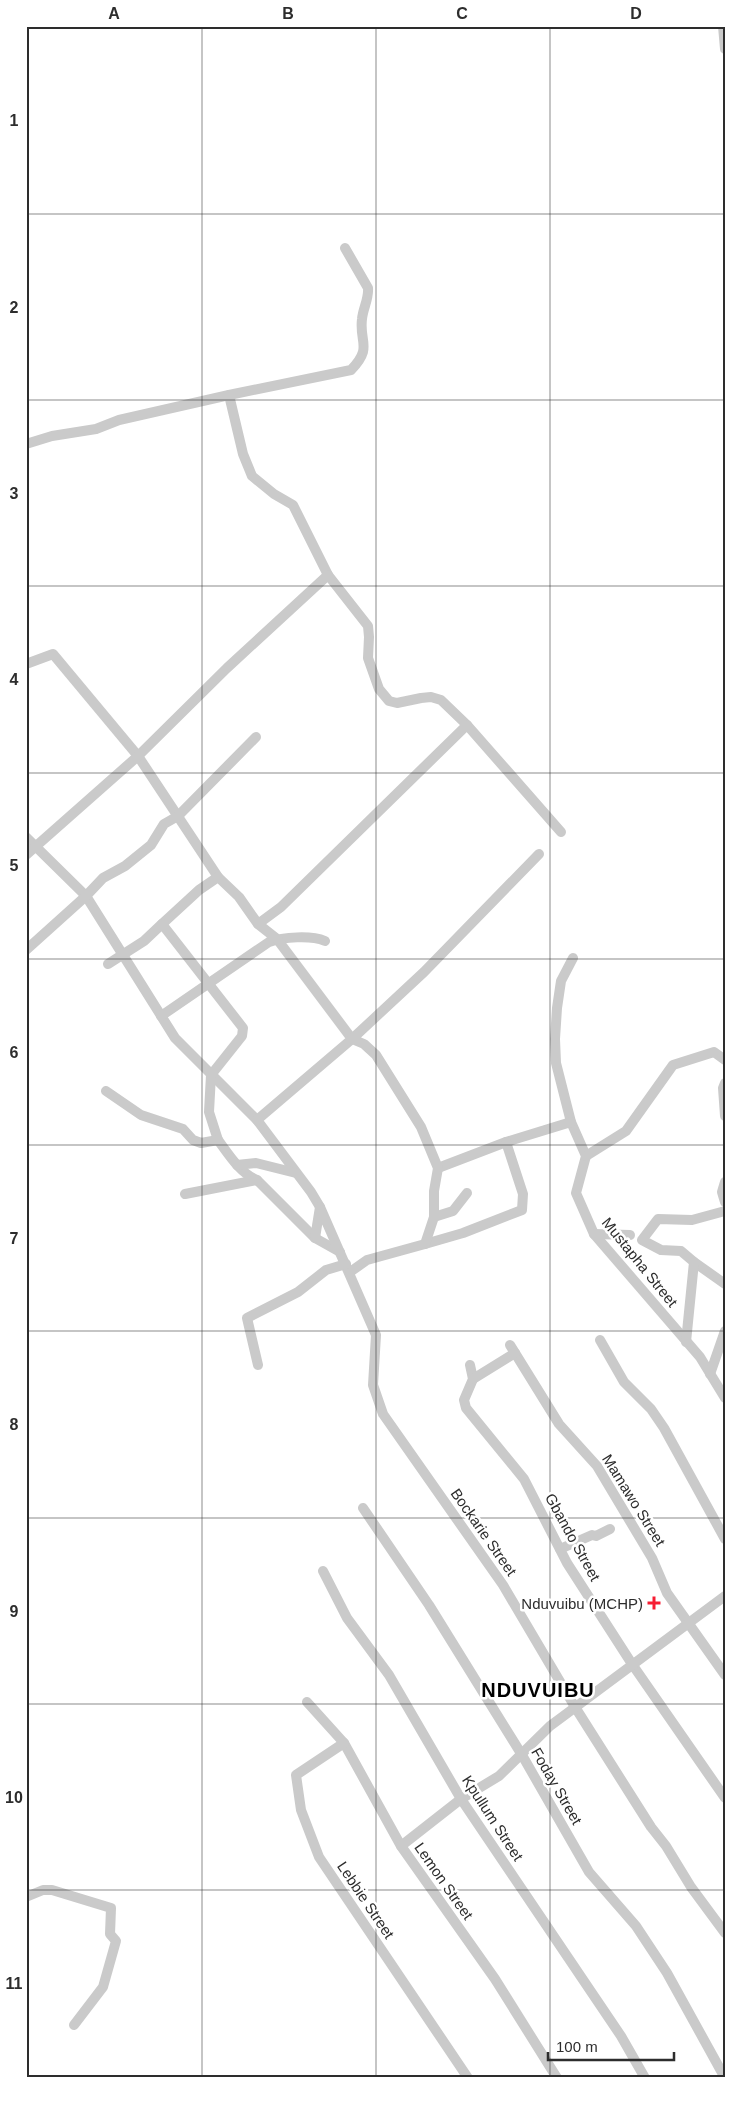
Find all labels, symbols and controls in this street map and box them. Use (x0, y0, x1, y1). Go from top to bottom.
text: A (108, 5, 120, 22)
text: B (282, 5, 294, 22)
text: C (456, 5, 468, 22)
text: D (630, 5, 642, 22)
text: 1 (10, 112, 19, 129)
text: 2 (10, 299, 19, 316)
text: 3 (10, 485, 19, 502)
text: 4 (10, 671, 19, 688)
text: 5 (10, 857, 19, 874)
text: 6 (10, 1044, 19, 1061)
street label: Mustapha Street (599, 1214, 682, 1311)
text: 7 (10, 1230, 19, 1247)
text: 8 (10, 1416, 19, 1433)
street label: Mamawo Street (599, 1451, 669, 1550)
street label: Bockarie Street (448, 1485, 521, 1580)
street label: Gbando Street (542, 1490, 604, 1585)
place label: Nduvuibu (MCHP) (521, 1595, 643, 1612)
marker: Nduvuibu (MCHP) (647, 1596, 661, 1610)
text: 9 (10, 1603, 19, 1620)
district label: NDUVUIBU (481, 1679, 595, 1701)
street label: Foday Street (528, 1745, 586, 1828)
street label: Kpullum Street (459, 1772, 527, 1865)
text: 10 (5, 1789, 23, 1806)
street label: Lemon Street (411, 1839, 477, 1923)
street label: Lebbie Street (334, 1858, 398, 1942)
text: 11 (6, 1975, 23, 1992)
scale bar (548, 2029, 675, 2061)
text: 100 m (556, 2038, 598, 2055)

